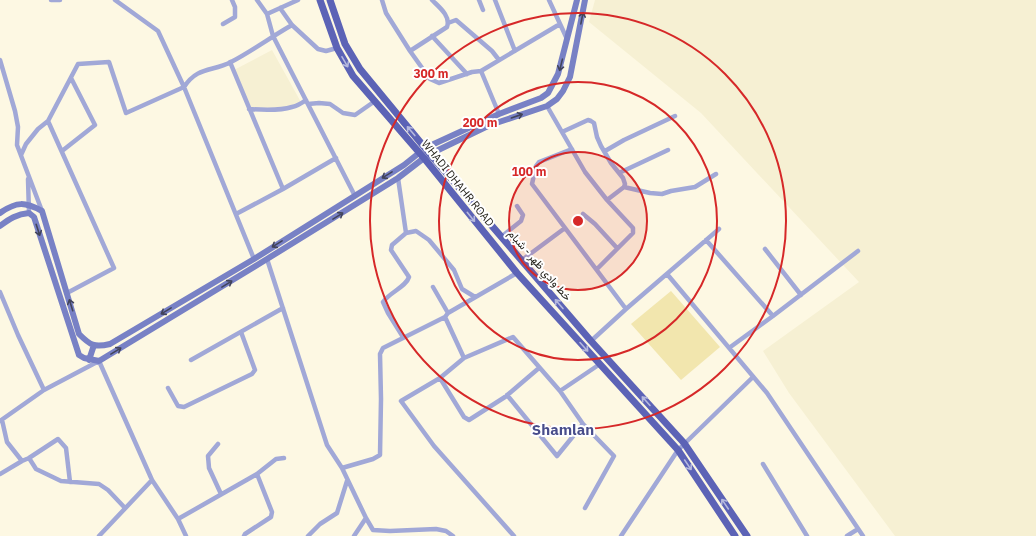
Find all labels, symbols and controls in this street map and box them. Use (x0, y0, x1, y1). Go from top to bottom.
one-way arrow (578, 12, 586, 25)
one-way arrow (341, 56, 349, 68)
one-way arrow (556, 58, 564, 71)
text: 300 m (413, 66, 449, 81)
one-way arrow (511, 112, 523, 120)
text: 200 m (462, 115, 498, 130)
one-way arrow (407, 126, 416, 136)
street label: WHADI DHAHR ROAD (419, 137, 497, 229)
text: 100 m (511, 164, 547, 179)
one-way arrow (381, 172, 393, 180)
one-way arrow (332, 211, 344, 219)
one-way arrow (467, 211, 476, 222)
centre of rings (571, 214, 585, 228)
one-way arrow (35, 224, 43, 236)
street label: خط وادي ظهر - شبام (503, 227, 575, 305)
one-way arrow (271, 241, 283, 249)
one-way arrow (221, 279, 233, 287)
one-way arrow (67, 299, 74, 312)
one-way arrow (555, 299, 564, 309)
one-way arrow (161, 307, 172, 315)
one-way arrow (579, 341, 588, 352)
one-way arrow (110, 346, 122, 354)
one-way arrow (641, 396, 650, 406)
district label: Shamlan (532, 420, 594, 439)
one-way arrow (684, 459, 692, 470)
one-way arrow (721, 499, 729, 510)

